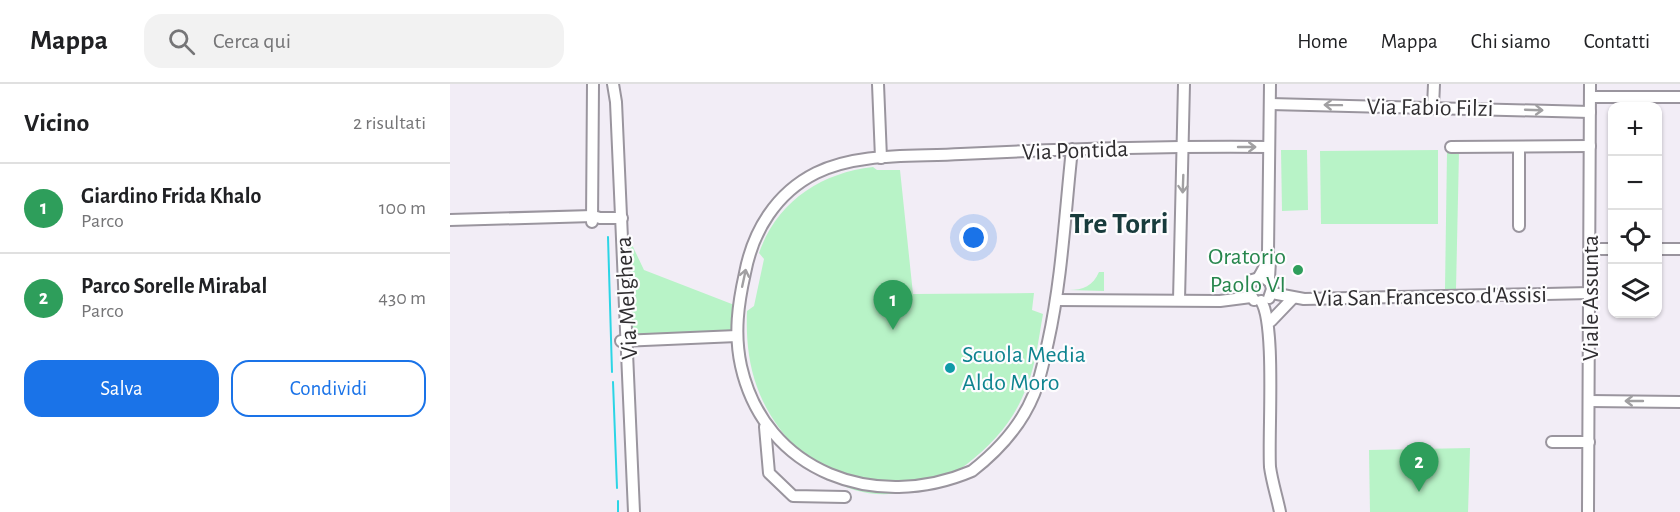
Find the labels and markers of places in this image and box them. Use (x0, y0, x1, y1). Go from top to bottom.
place label: Oratorio Paolo VI (1208, 245, 1286, 297)
marker: Oratorio Paolo VI (1291, 263, 1305, 277)
pin: 1 (874, 280, 912, 330)
place label: Scuola Media Aldo Moro (962, 343, 1086, 395)
marker: Scuola Media Aldo Moro (943, 361, 957, 375)
pin: 2 (1400, 442, 1438, 492)

